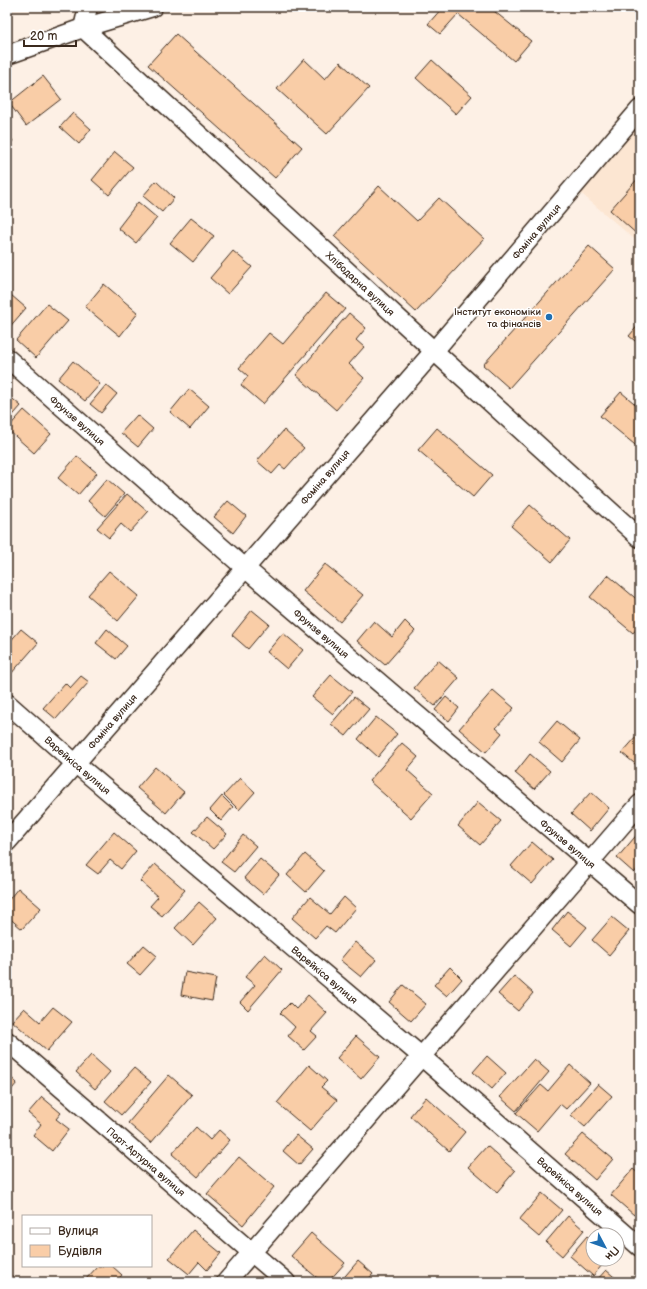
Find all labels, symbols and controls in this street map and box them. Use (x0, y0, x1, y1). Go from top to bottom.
scale bar (24, 22, 76, 48)
text: 20 m (30, 29, 57, 44)
street label: Фоміна вулиця (510, 201, 564, 262)
street label: Хлібодарна вулиця (323, 249, 397, 319)
place label: Інститут економіки та фінансів (454, 306, 542, 330)
marker: Інститут економіки та фінансів (544, 312, 554, 322)
street label: Фрунзе вулиця (47, 393, 107, 449)
street label: Фоміна вулиця (298, 447, 353, 507)
street label: Фрунзе вулиця (291, 607, 351, 661)
street label: Фоміна вулиця (86, 692, 140, 752)
street label: Варейкіса вулиця (42, 734, 113, 798)
street label: Фрунзе вулиця (537, 817, 598, 872)
street label: Варейкіса вулиця (289, 944, 360, 1007)
street label: Порт-Артурна вулиця (104, 1125, 188, 1199)
street label: Варейкіса вулиця (534, 1155, 605, 1219)
legend (22, 1215, 152, 1267)
text: Вулиця (58, 1224, 99, 1239)
north arrow (585, 1227, 625, 1267)
text: Пн (602, 1243, 622, 1263)
text: Будівля (58, 1244, 102, 1259)

